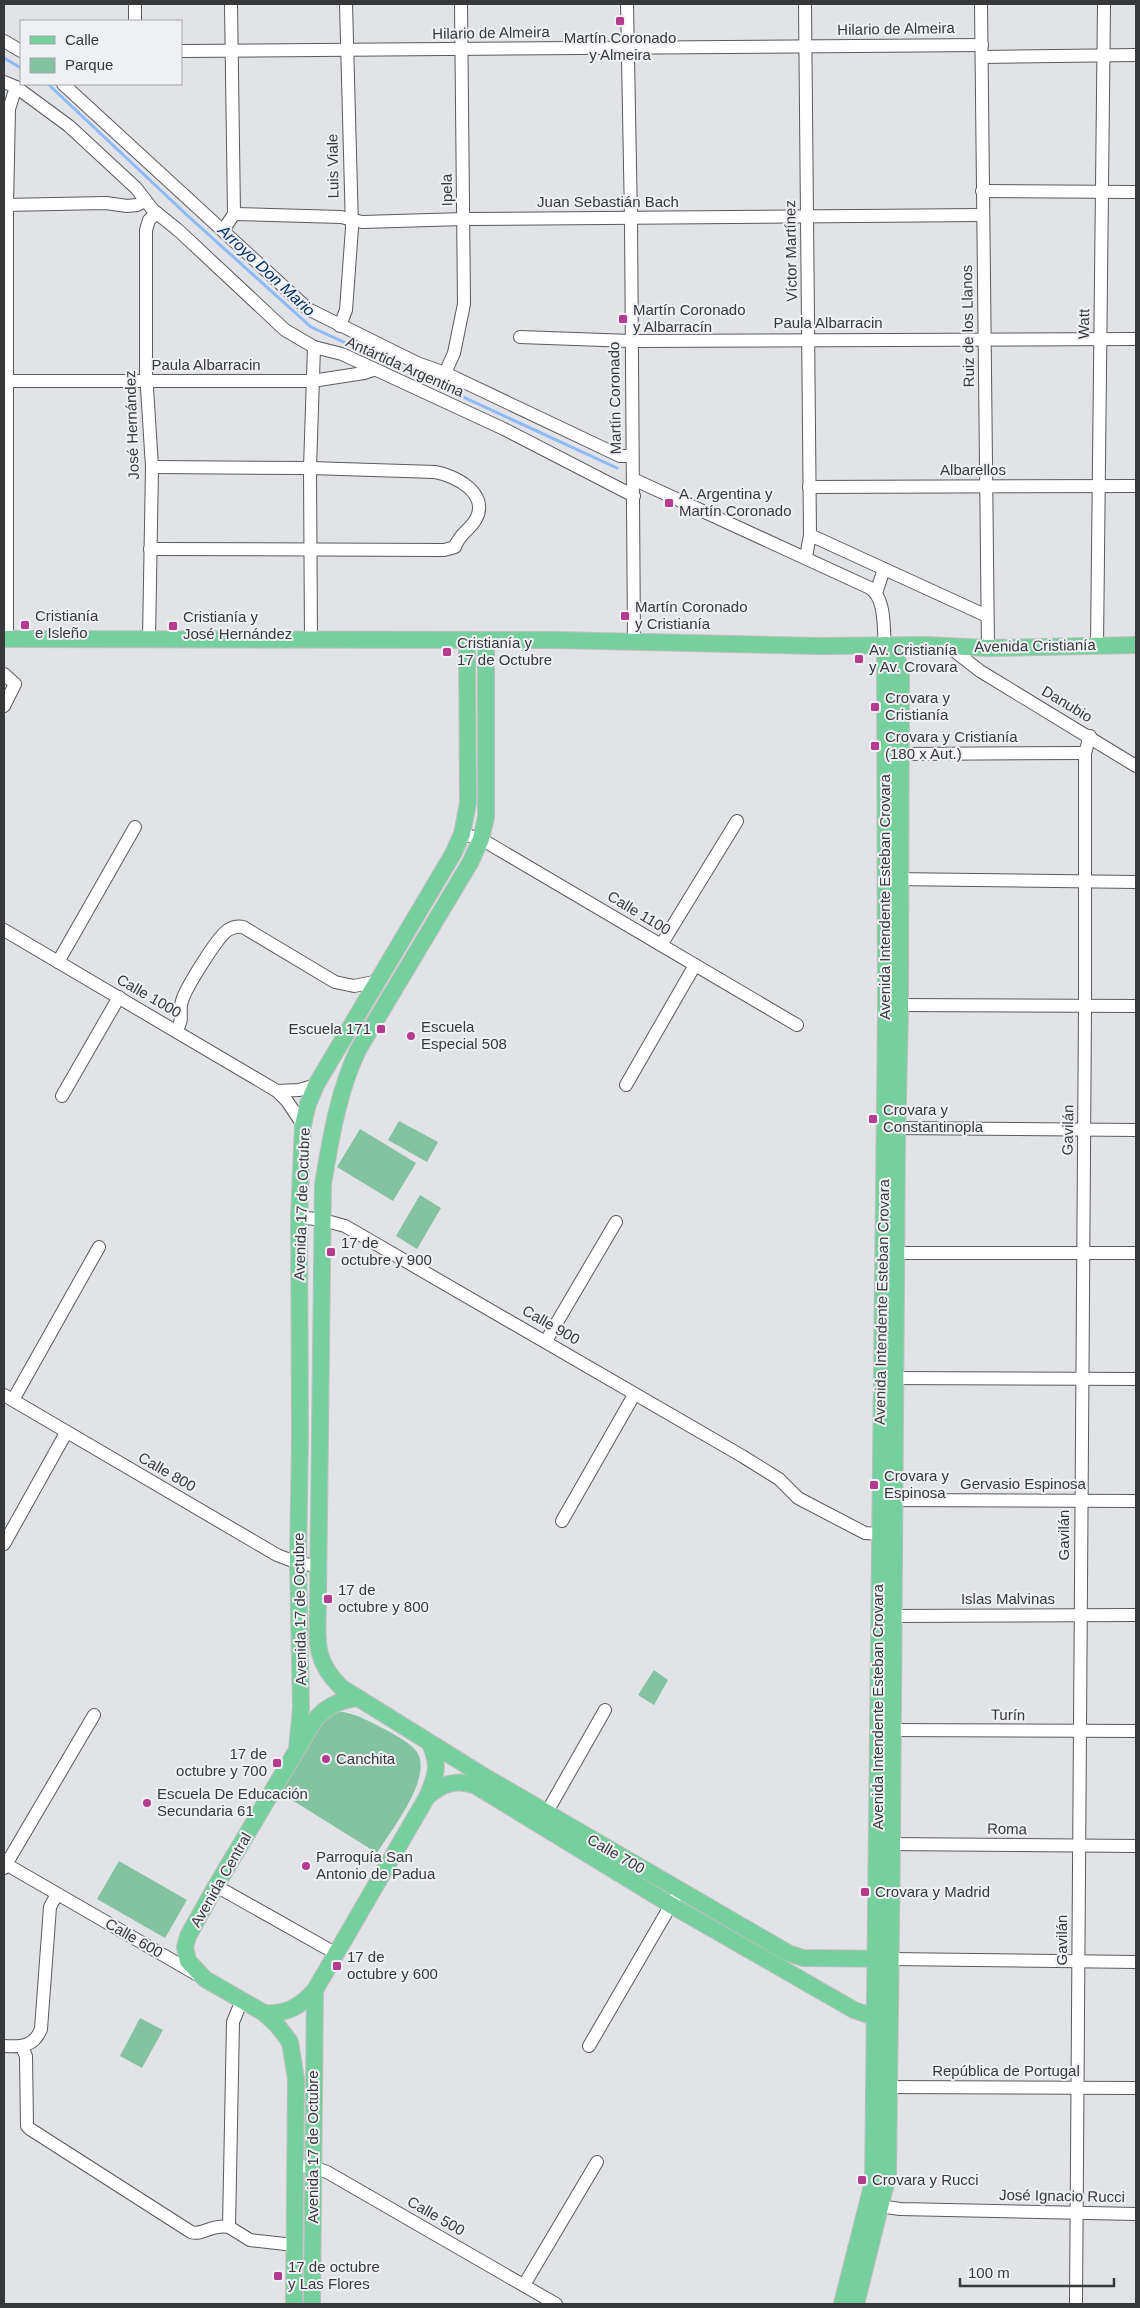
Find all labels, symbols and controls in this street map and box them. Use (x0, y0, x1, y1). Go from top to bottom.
marker: Martín Coronado y Almeira (614, 15, 626, 27)
street label: Hilario de Almeira (837, 19, 956, 38)
legend (20, 20, 182, 85)
street label: Hilario de Almeira (432, 23, 551, 42)
place label: Martín Coronado y Almeira (564, 29, 676, 63)
text: Calle (65, 31, 99, 48)
text: Parque (65, 56, 113, 73)
street label: Luis Viale (323, 133, 342, 199)
street label: Ipela (438, 173, 455, 206)
street label: Juan Sebastián Bach (537, 193, 679, 210)
street label: Víctor Martínez (781, 200, 800, 302)
water label: Arroyo Don Mario (214, 221, 318, 319)
street label: Ruiz de los Llanos (958, 265, 977, 387)
place label: Martín Coronado y Albarracín (633, 301, 746, 335)
street label: Watt (1075, 308, 1092, 339)
marker: Martín Coronado y Albarracín (617, 313, 629, 325)
street label: Paula Albarracin (773, 314, 883, 331)
street label: Antártida Argentina (343, 333, 468, 401)
street label: Martín Coronado (605, 342, 624, 454)
street label: Paula Albarracin (151, 356, 261, 373)
street label: José Hernández (121, 370, 142, 480)
street label: Albarellos (940, 461, 1006, 478)
place label: A. Argentina y Martín Coronado (679, 485, 792, 519)
marker: A. Argentina y Martín Coronado (663, 497, 675, 509)
place label: Martín Coronado y Cristianía (635, 598, 748, 632)
place label: Cristianía e Isleño (35, 607, 99, 641)
place label: Cristianía y José Hernández (183, 608, 292, 642)
marker: Martín Coronado y Cristianía (619, 610, 631, 622)
marker: Cristianía e Isleño (19, 619, 31, 631)
marker: Cristianía y José Hernández (167, 620, 179, 632)
place label: Cristianía y 17 de Octubre (457, 634, 552, 668)
street label: Avenida Cristianía (974, 636, 1097, 655)
place label: Av. Cristianía y Av. Crovara (869, 641, 958, 675)
marker: Cristianía y 17 de Octubre (441, 646, 453, 658)
marker: Av. Cristianía y Av. Crovara (853, 653, 865, 665)
street label: Danubio (1039, 682, 1096, 725)
place label: Crovara y Cristianía (885, 689, 951, 723)
marker: Crovara y Cristianía (869, 701, 881, 713)
place label: Crovara y Cristianía (180 x Aut.) (885, 728, 1018, 762)
marker: Crovara y Cristianía (180 x Aut.) (869, 740, 881, 752)
street label: Avenida Intendente Esteban Crovara (876, 773, 893, 1020)
street label: Calle 1100 (605, 887, 674, 938)
street label: Calle 1000 (114, 970, 185, 1021)
place label: Escuela Especial 508 (421, 1018, 507, 1052)
place label: Escuela 171 (288, 1020, 371, 1037)
marker: Escuela 171 (375, 1023, 387, 1035)
marker: Escuela Especial 508 (405, 1030, 417, 1042)
place label: Crovara y Constantinopla (883, 1101, 984, 1135)
street label: Gavilán (1059, 1104, 1076, 1156)
marker: Crovara y Constantinopla (867, 1113, 879, 1125)
street label: Avenida 17 de Octubre (290, 1127, 313, 1281)
street label: Avenida Intendente Esteban Crovara (871, 1178, 892, 1425)
place label: 17 de octubre y 900 (341, 1234, 432, 1268)
marker: 17 de octubre y 900 (325, 1246, 337, 1258)
street label: Calle 900 (520, 1301, 583, 1348)
street label: Calle 800 (136, 1448, 199, 1495)
place label: Crovara y Espinosa (884, 1467, 950, 1501)
street label: Gervasio Espinosa (960, 1475, 1087, 1492)
marker: Crovara y Espinosa (868, 1479, 880, 1491)
street label: Gavilán (1055, 1510, 1072, 1560)
street label: Avenida 17 de Octubre (290, 1532, 309, 1686)
place label: 17 de octubre y 800 (338, 1581, 429, 1615)
street label: Avenida Intendente Esteban Crovara (869, 1583, 886, 1830)
street label: Islas Malvinas (961, 1590, 1055, 1607)
marker: 17 de octubre y 800 (322, 1593, 334, 1605)
street label: Turín (991, 1706, 1025, 1723)
place label: 17 de octubre y 700 (176, 1745, 267, 1779)
place label: Canchita (336, 1750, 396, 1767)
marker: Canchita (320, 1753, 332, 1765)
marker: 17 de octubre y 700 (271, 1757, 283, 1769)
place label: Escuela De Educación Secundaria 61 (157, 1785, 308, 1819)
marker: Escuela De Educación Secundaria 61 (141, 1797, 153, 1809)
street label: Roma (987, 1820, 1028, 1837)
street label: Avenida Central (187, 1829, 255, 1930)
street label: Calle 700 (585, 1830, 648, 1877)
place label: Parroquía San Antonio de Padua (316, 1848, 436, 1882)
marker: Parroquía San Antonio de Padua (300, 1860, 312, 1872)
place label: Crovara y Madrid (875, 1883, 990, 1900)
marker: Crovara y Madrid (859, 1886, 871, 1898)
street label: Calle 600 (103, 1914, 166, 1961)
street label: Gavilán (1053, 1915, 1070, 1965)
place label: 17 de octubre y 600 (347, 1948, 438, 1982)
marker: 17 de octubre y 600 (331, 1960, 343, 1972)
street label: República de Portugal (932, 2062, 1080, 2079)
street label: Avenida 17 de Octubre (304, 2070, 321, 2224)
place label: Crovara y Rucci (872, 2171, 979, 2188)
marker: Crovara y Rucci (856, 2174, 868, 2186)
street label: José Ignacio Rucci (999, 2186, 1125, 2205)
street label: Calle 500 (405, 2192, 468, 2239)
scale bar (960, 2256, 1114, 2288)
place label: 17 de octubre y Las Flores (288, 2258, 380, 2292)
text: 100 m (968, 2264, 1010, 2281)
marker: 17 de octubre y Las Flores (272, 2270, 284, 2282)

